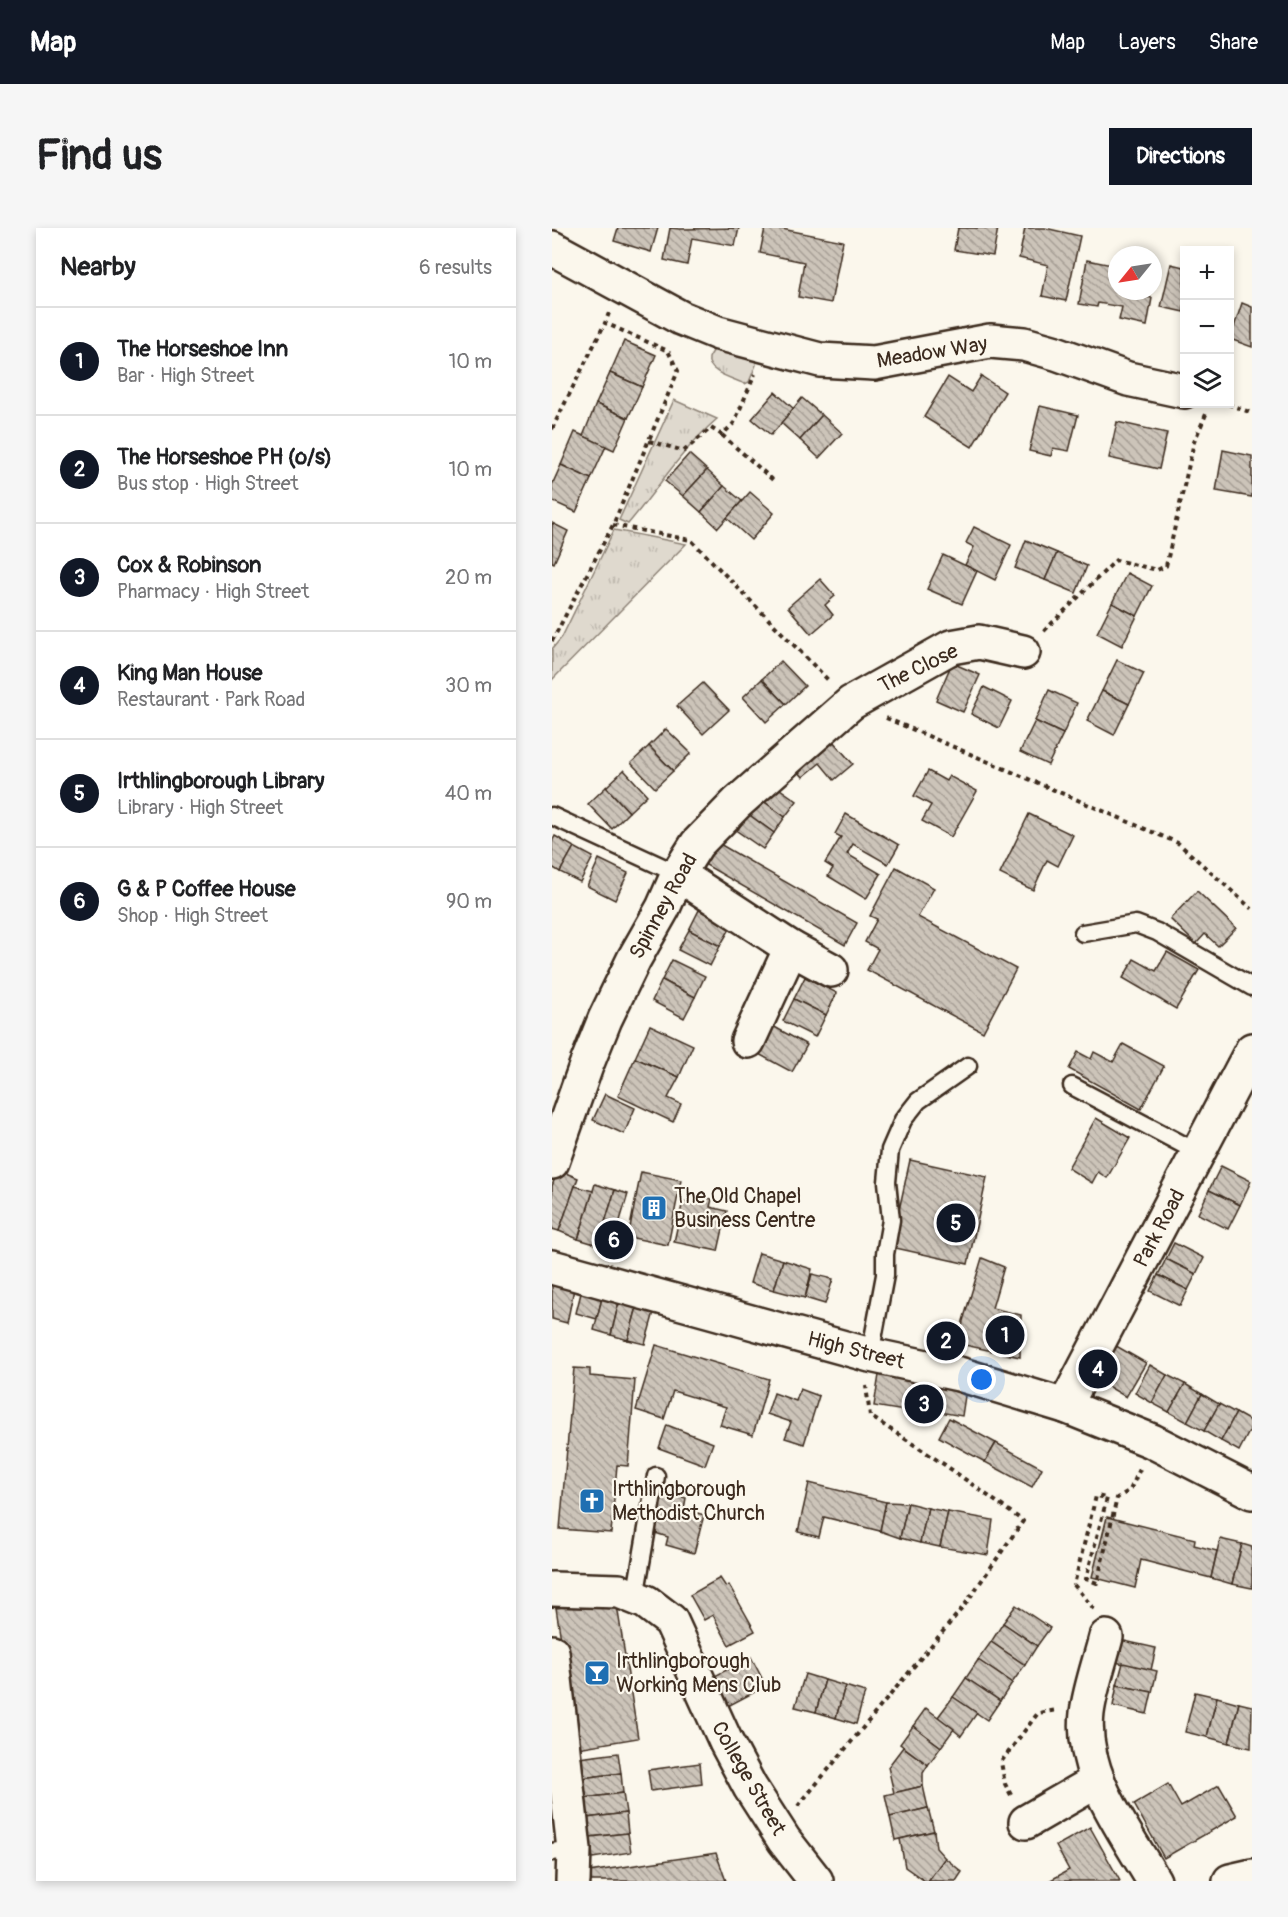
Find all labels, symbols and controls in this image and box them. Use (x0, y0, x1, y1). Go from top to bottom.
text: Map (30, 25, 76, 60)
text: Map (1050, 29, 1085, 56)
text: Layers (1118, 29, 1176, 56)
text: Share (1209, 29, 1258, 56)
button: Directions (1109, 128, 1252, 185)
text: Find us (36, 130, 162, 182)
north arrow (1108, 246, 1162, 300)
map controls (1180, 246, 1234, 408)
button: + (1180, 246, 1234, 300)
text: Nearby (60, 251, 136, 283)
text: 6 results (419, 255, 492, 280)
button: − (1180, 300, 1234, 354)
street label: Meadow Way (875, 330, 989, 375)
text: The Horseshoe Inn (117, 335, 288, 363)
text: 1 (76, 349, 83, 374)
text: 10 m (448, 349, 492, 374)
button: layers (1180, 354, 1234, 408)
text: Bar · High Street (117, 363, 254, 388)
text: The Horseshoe PH (o/s) (117, 443, 332, 471)
text: 2 (74, 457, 85, 482)
text: 10 m (448, 457, 492, 482)
text: Bus stop · High Street (117, 471, 299, 496)
text: Cox & Robinson (117, 551, 261, 579)
text: 3 (74, 565, 85, 590)
text: 20 m (445, 565, 492, 590)
text: Pharmacy · High Street (117, 579, 309, 604)
street label: The Close (874, 637, 963, 699)
text: King Man House (117, 659, 262, 687)
text: 4 (74, 673, 85, 698)
text: 30 m (445, 673, 492, 698)
text: Restaurant · Park Road (117, 687, 305, 712)
text: Irthlingborough Library (117, 767, 324, 795)
text: 5 (74, 781, 85, 806)
text: 40 m (445, 781, 492, 806)
text: Library · High Street (117, 795, 283, 820)
street label: Spinney Road (623, 849, 704, 964)
text: G & P Coffee House (117, 875, 296, 903)
text: 6 (74, 889, 85, 914)
text: 90 m (446, 889, 492, 914)
text: Shop · High Street (117, 903, 268, 928)
place label: The Old Chapel Business Centre (674, 1183, 816, 1234)
street label: Park Road (1128, 1184, 1191, 1272)
building icon: The Old Chapel Business Centre (639, 1193, 669, 1223)
pin: 5 (936, 1200, 976, 1246)
pin: 6 (594, 1218, 634, 1262)
pin: 1 (986, 1312, 1024, 1358)
pin: 2 (926, 1318, 966, 1364)
street label: High Street (805, 1325, 908, 1376)
pin: 4 (1078, 1346, 1118, 1392)
your location (967, 1365, 996, 1394)
pin: 3 (904, 1382, 944, 1426)
place label: Irthlingborough Methodist Church (612, 1476, 765, 1527)
church icon: Irthlingborough Methodist Church (577, 1486, 607, 1516)
place label: Irthlingborough Working Mens Club (616, 1648, 781, 1699)
bar icon: Irthlingborough Working Mens Club (582, 1658, 612, 1688)
street label: College Street (705, 1717, 792, 1840)

